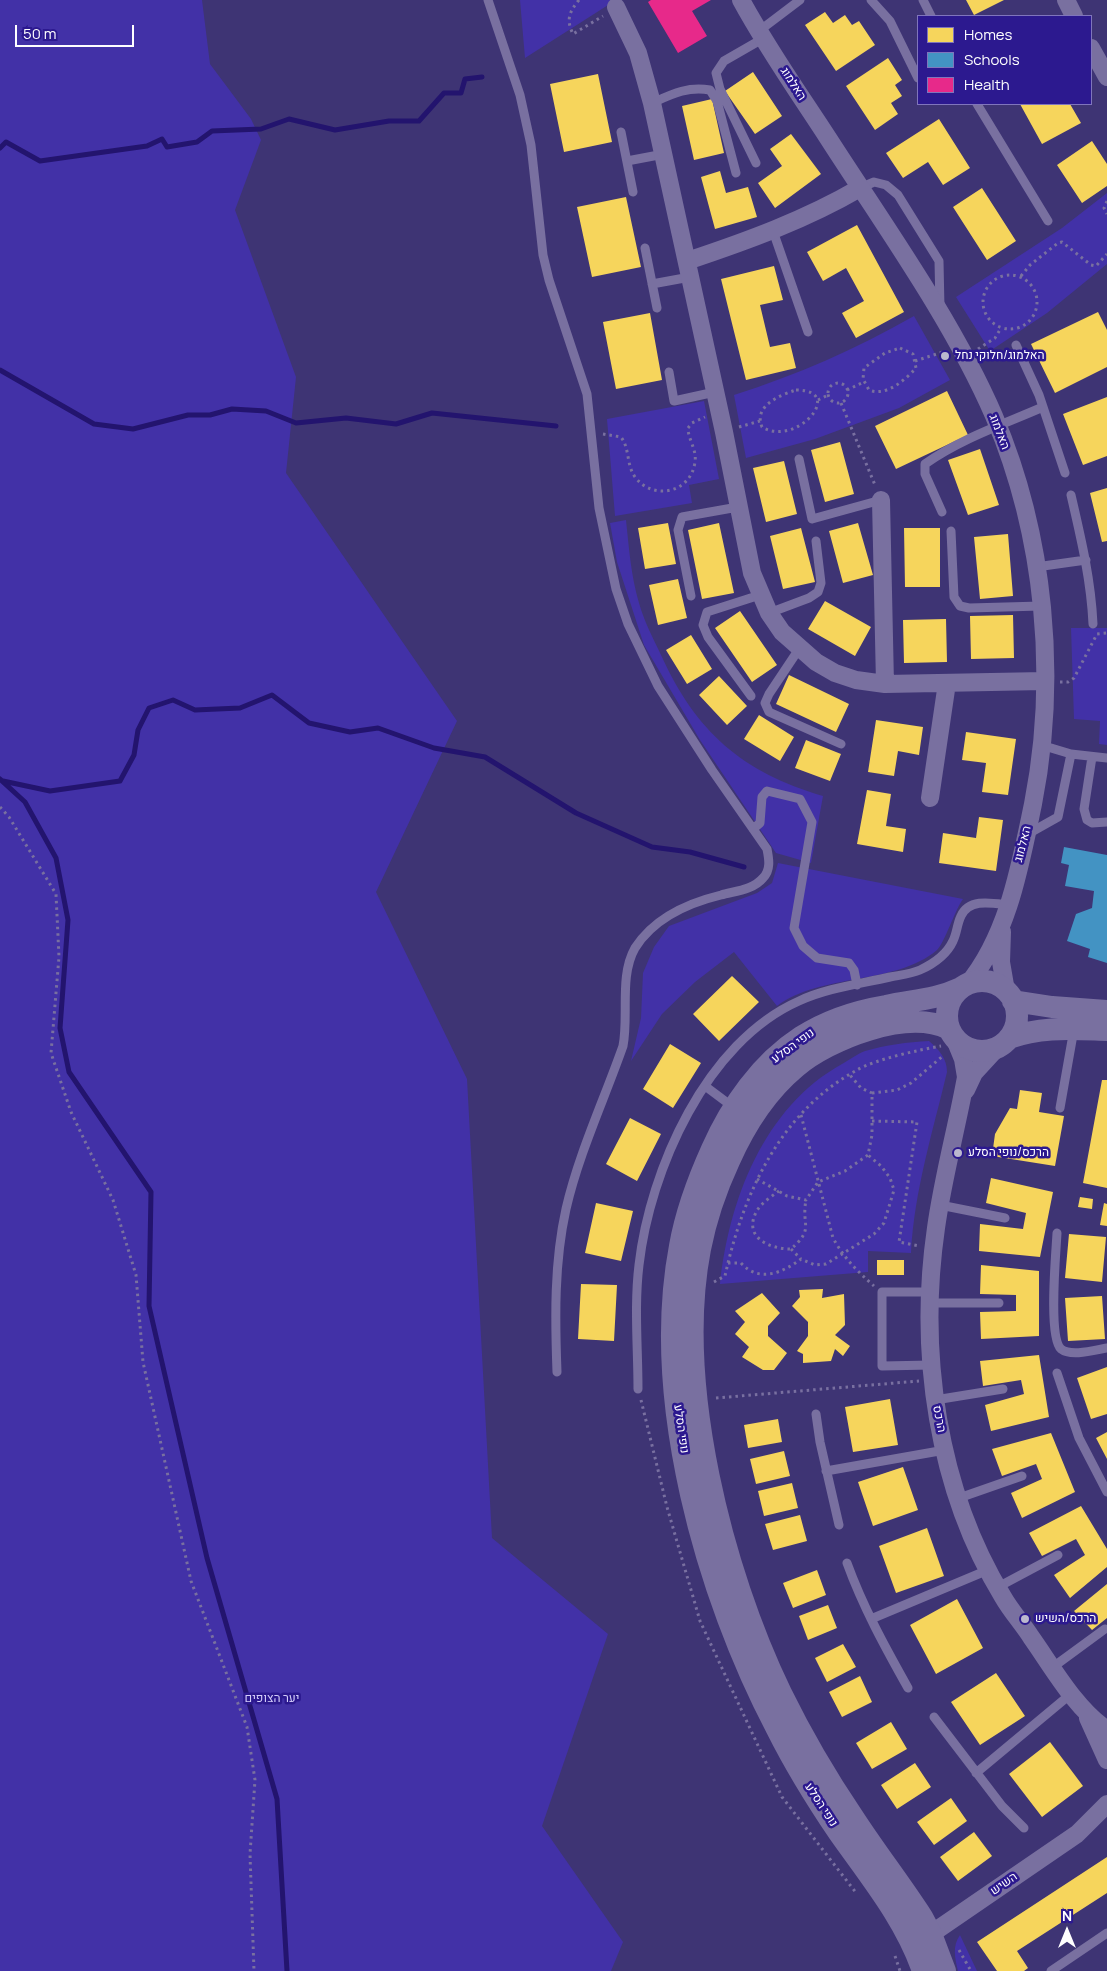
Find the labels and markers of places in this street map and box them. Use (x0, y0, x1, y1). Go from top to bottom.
place label: האלמוג/חלוקי נחל (955, 349, 1045, 363)
marker: האלמוג/חלוקי נחל (939, 350, 951, 362)
place label: הרכס/נופי הסלע (968, 1146, 1049, 1160)
marker: הרכס/נופי הסלע (952, 1147, 964, 1159)
place label: הרכס/השיש (1035, 1612, 1096, 1626)
marker: הרכס/השיש (1019, 1613, 1031, 1625)

